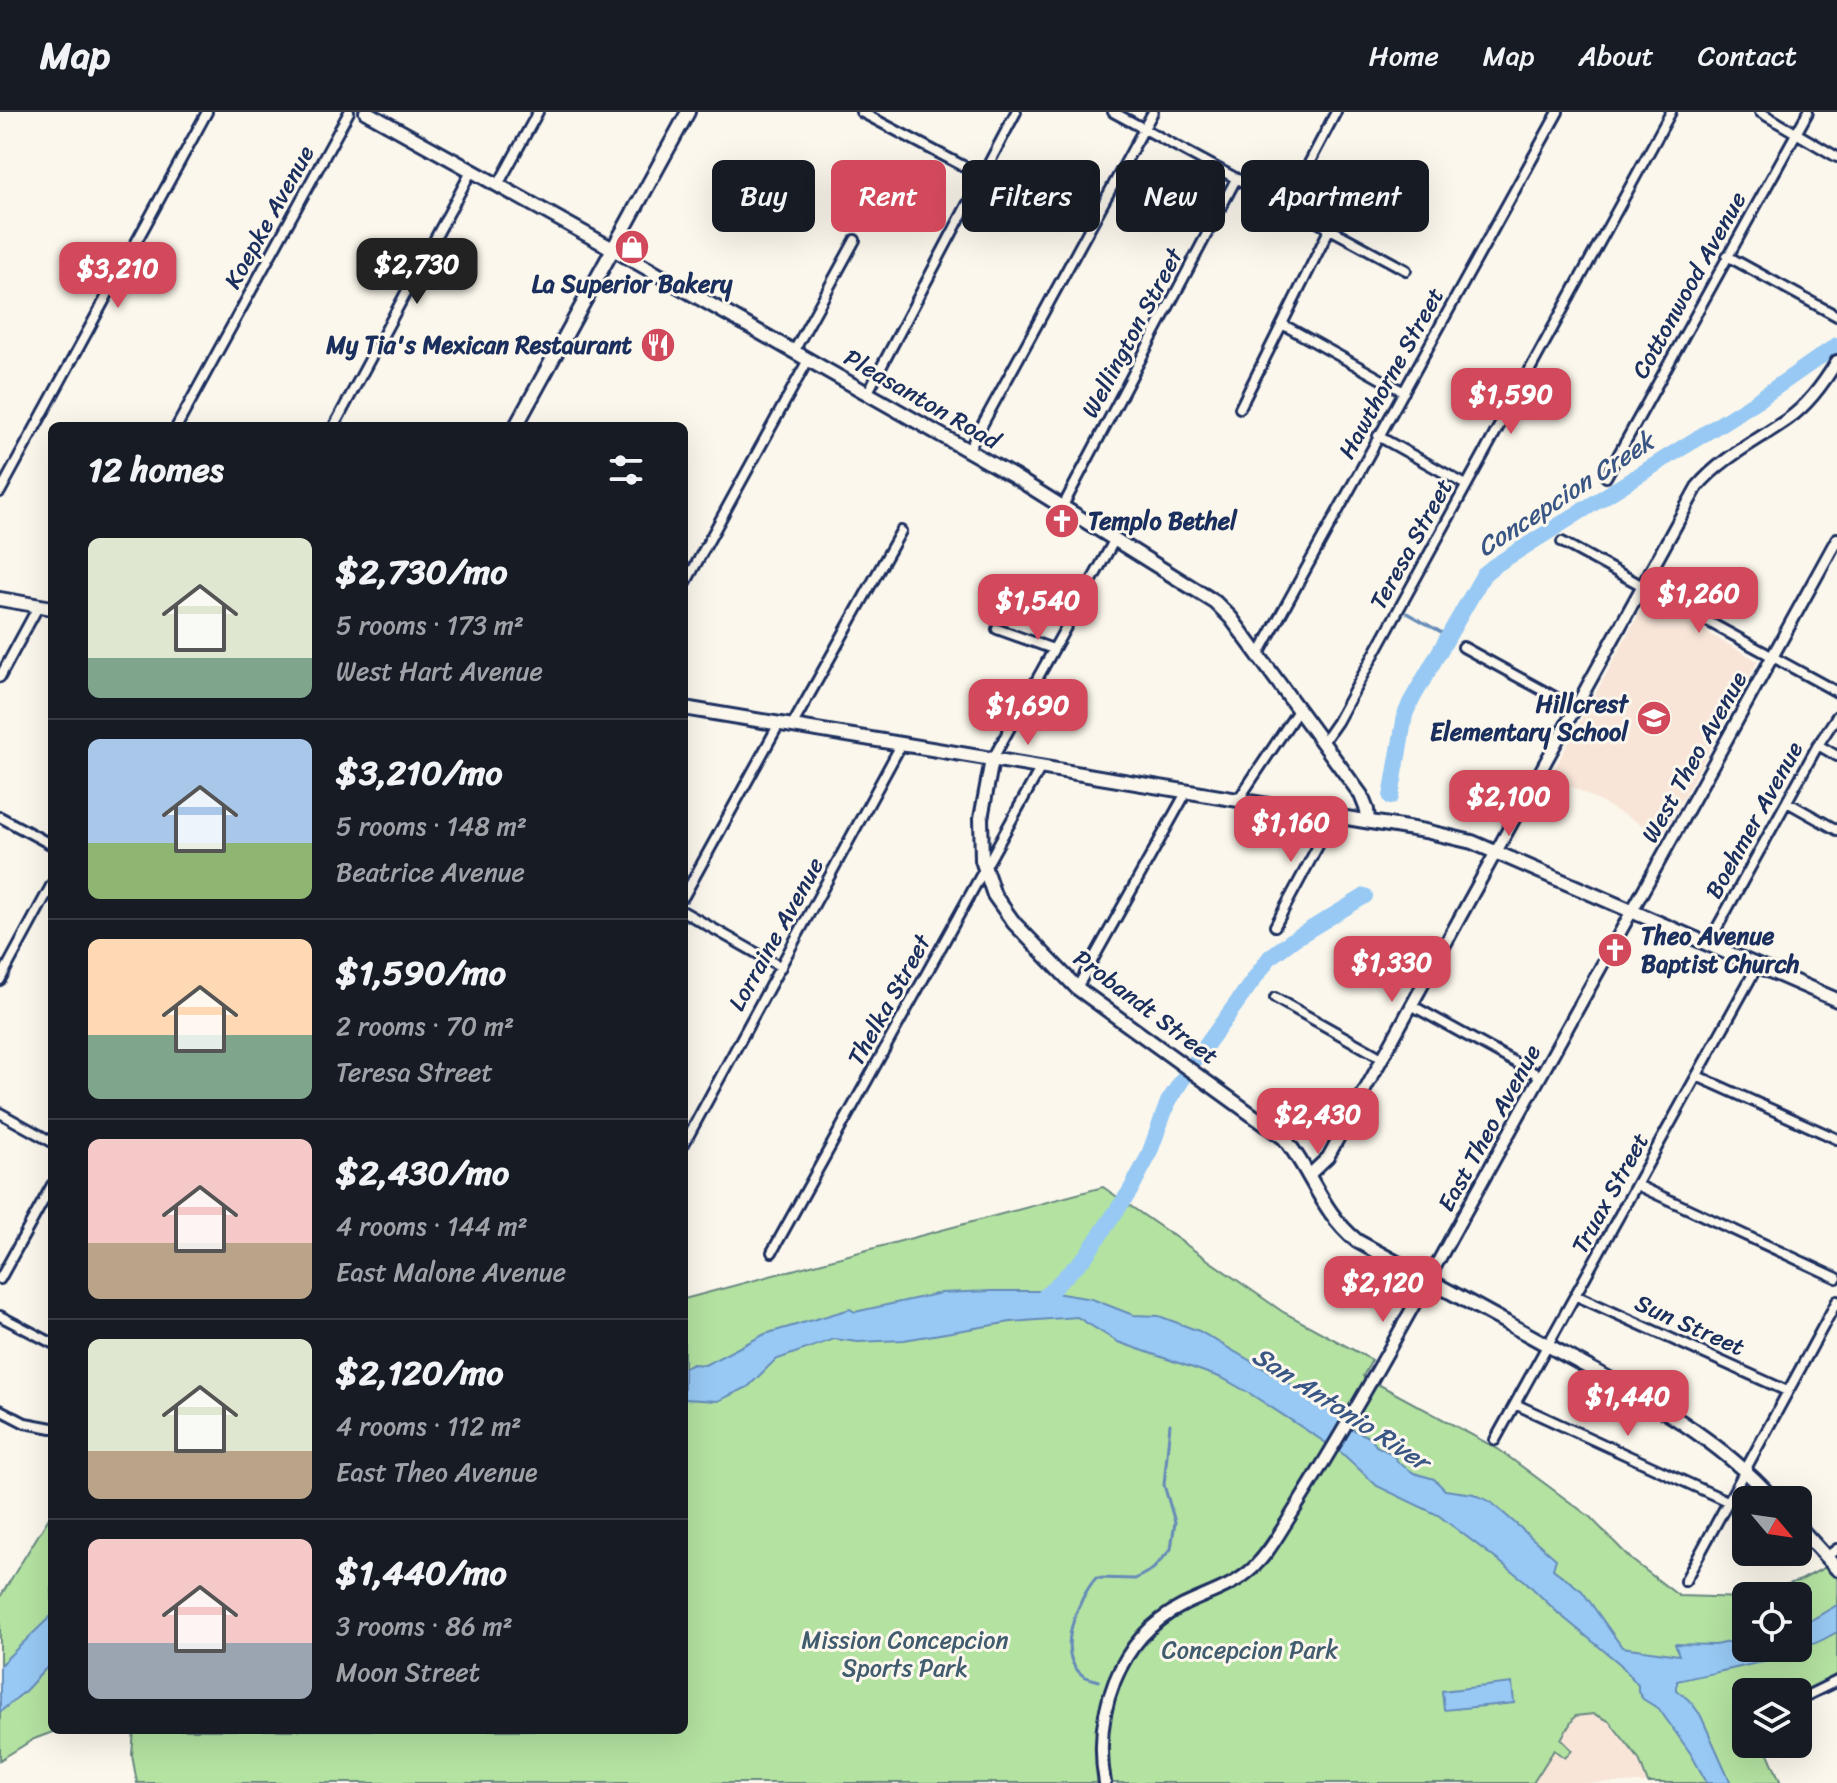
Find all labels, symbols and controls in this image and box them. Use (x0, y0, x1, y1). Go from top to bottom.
text: Map (40, 22, 110, 89)
text: Home (1369, 31, 1439, 80)
text: Map (1483, 31, 1534, 80)
text: About (1578, 31, 1654, 80)
text: Contact (1698, 31, 1797, 80)
street label: Koepke Avenue (212, 137, 326, 297)
chip: Buy (712, 160, 815, 232)
chip: Rent (831, 160, 946, 232)
chip: Filters (962, 160, 1100, 232)
chip: New (1116, 160, 1225, 232)
chip: Apartment (1241, 160, 1429, 232)
street label: Cottonwood Avenue (1620, 183, 1758, 387)
shop icon: La Superior Bakery (613, 228, 651, 266)
pin: $2,730 (352, 238, 482, 306)
street label: Wellington Street (1069, 239, 1195, 426)
text: $2,730 (374, 241, 460, 287)
pin: $3,210 (53, 242, 183, 310)
text: $3,210 (77, 245, 159, 291)
place label: La Superior Bakery (532, 263, 733, 305)
street label: Hawthorne Street (1326, 279, 1456, 467)
place label: My Tia's Mexican Restaurant (325, 324, 633, 366)
restaurant icon: My Tia's Mexican Restaurant (639, 326, 677, 364)
street label: Pleasanton Road (836, 337, 1010, 462)
pin: $1,590 (1446, 368, 1576, 436)
text: $1,590 (1469, 371, 1553, 417)
water label: Concepcion Creek (1467, 417, 1666, 569)
text: 12 homes (88, 440, 224, 500)
icon: filters (604, 448, 648, 492)
street label: Teresa Street (1358, 471, 1464, 617)
place label: Templo Bethel (1088, 500, 1238, 542)
church icon: Templo Bethel (1043, 502, 1081, 540)
text: $2,730/mo (336, 542, 507, 602)
pin: $1,260 (1634, 567, 1764, 635)
icon: home (152, 570, 248, 666)
text: $1,260 (1658, 570, 1740, 616)
pin: $1,540 (973, 574, 1103, 642)
text: $1,540 (996, 577, 1080, 623)
text: 5 rooms · 173 m² (336, 602, 524, 648)
text: West Hart Avenue (336, 648, 543, 694)
street label: West Theo Avenue (1629, 663, 1759, 851)
pin: $1,690 (963, 679, 1093, 747)
text: $1,690 (987, 682, 1069, 728)
place label: Hillcrest Elementary School (1430, 683, 1629, 753)
school or university icon: Hillcrest Elementary School (1635, 699, 1673, 737)
street label: Boehmer Avenue (1693, 733, 1815, 907)
text: $3,210/mo (336, 743, 503, 803)
pin: $2,100 (1444, 770, 1574, 838)
icon: home (152, 771, 248, 867)
text: $2,100 (1467, 773, 1551, 819)
pin: $1,160 (1226, 796, 1356, 864)
text: $1,160 (1252, 799, 1330, 845)
text: 5 rooms · 148 m² (336, 803, 527, 849)
text: Beatrice Avenue (336, 849, 525, 895)
street label: Lorraine Avenue (716, 849, 836, 1019)
place label: Theo Avenue Baptist Church (1641, 915, 1800, 985)
street label: Thelka Street (835, 925, 943, 1074)
church icon: Theo Avenue Baptist Church (1596, 931, 1634, 969)
pin: $1,330 (1327, 936, 1457, 1004)
street label: Probandt Street (1064, 938, 1228, 1076)
text: $1,330 (1352, 939, 1432, 985)
text: $1,590/mo (336, 943, 506, 1003)
icon: home (152, 971, 248, 1067)
text: 2 rooms · 70 m² (336, 1003, 514, 1049)
street label: East Theo Avenue (1426, 1036, 1553, 1220)
text: Teresa Street (336, 1049, 493, 1095)
pin: $2,430 (1253, 1088, 1383, 1156)
text: $2,430 (1275, 1091, 1361, 1137)
street label: Truax Street (1559, 1124, 1661, 1262)
text: $2,430/mo (336, 1143, 509, 1203)
icon: home (152, 1171, 248, 1267)
text: 4 rooms · 144 m² (336, 1203, 528, 1249)
text: East Malone Avenue (336, 1249, 566, 1295)
pin: $2,120 (1318, 1256, 1448, 1324)
text: $2,120 (1342, 1259, 1424, 1305)
street label: Sun Street (1628, 1282, 1752, 1368)
water label: San Antonio River (1243, 1333, 1443, 1485)
text: $2,120/mo (336, 1343, 504, 1403)
pin: $1,440 (1563, 1370, 1693, 1438)
icon: home (152, 1371, 248, 1467)
text: $1,440 (1586, 1373, 1670, 1419)
text: 4 rooms · 112 m² (336, 1403, 521, 1449)
text: East Theo Avenue (336, 1449, 538, 1495)
north arrow (1732, 1486, 1812, 1566)
map controls (1732, 1486, 1812, 1758)
text: $1,440/mo (336, 1543, 507, 1603)
icon: home (152, 1571, 248, 1667)
button: locate (1732, 1582, 1812, 1662)
text: 3 rooms · 86 m² (336, 1603, 513, 1649)
park label: Mission Concepcion Sports Park (802, 1619, 1008, 1689)
park label: Concepcion Park (1162, 1629, 1338, 1671)
text: Moon Street (336, 1649, 480, 1695)
button: layers (1732, 1678, 1812, 1758)

